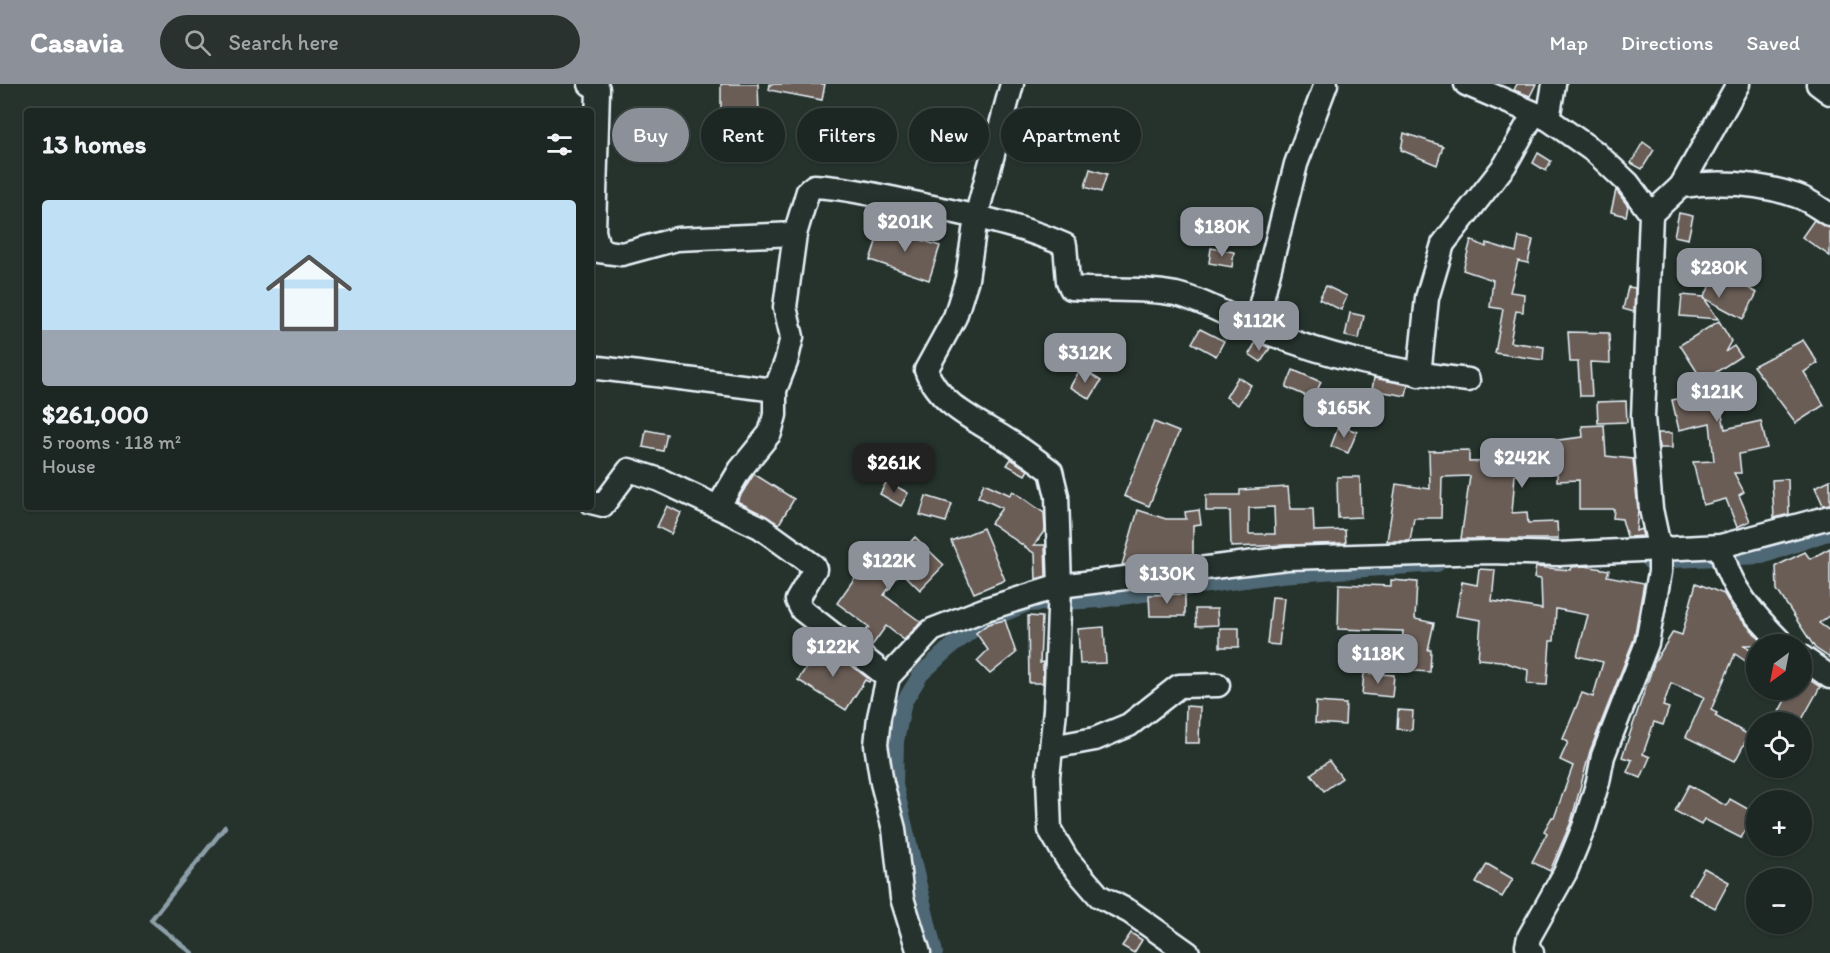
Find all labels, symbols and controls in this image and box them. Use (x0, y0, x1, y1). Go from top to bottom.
search box (160, 15, 580, 69)
text: Casavia (30, 25, 124, 59)
icon: search (181, 26, 214, 59)
text: Search here (229, 29, 339, 56)
text: Map (1550, 30, 1588, 55)
text: Directions (1621, 30, 1713, 55)
text: Saved (1746, 30, 1800, 55)
chip: Buy (612, 108, 689, 162)
chip: Rent (701, 108, 785, 162)
chip: Filters (797, 108, 897, 162)
chip: New (909, 108, 989, 162)
chip: Apartment (1001, 108, 1141, 162)
text: 13 homes (42, 128, 146, 160)
icon: filters (543, 128, 576, 161)
pin: $201K (863, 202, 947, 253)
pin: $180K (1180, 207, 1264, 258)
text: $201K (877, 209, 933, 233)
text: $180K (1194, 214, 1250, 238)
icon: home (255, 239, 363, 347)
pin: $280K (1677, 248, 1761, 299)
text: $280K (1691, 255, 1747, 279)
pin: $112K (1217, 301, 1301, 352)
text: $112K (1233, 308, 1285, 332)
pin: $312K (1043, 333, 1127, 384)
text: $312K (1058, 340, 1112, 364)
pin: $121K (1675, 372, 1759, 423)
text: $121K (1691, 379, 1743, 403)
pin: $165K (1302, 388, 1386, 439)
text: $165K (1317, 395, 1371, 419)
text: $261,000 (42, 398, 149, 430)
text: 5 rooms · 118 m² (42, 430, 181, 454)
pin: $242K (1480, 438, 1564, 489)
pin: $261K (852, 443, 936, 494)
text: $242K (1494, 445, 1550, 469)
text: $261K (867, 450, 921, 474)
text: House (42, 454, 96, 478)
pin: $122K (847, 541, 931, 592)
text: $122K (862, 548, 916, 572)
pin: $130K (1125, 554, 1209, 605)
text: $130K (1139, 561, 1195, 585)
pin: $122K (791, 627, 875, 678)
text: $122K (806, 634, 860, 658)
pin: $118K (1336, 634, 1420, 685)
north arrow (1746, 634, 1812, 700)
map controls (1746, 634, 1812, 934)
text: $118K (1352, 641, 1404, 665)
button: locate (1746, 712, 1812, 778)
button: + (1746, 790, 1812, 856)
button: − (1746, 868, 1812, 934)

